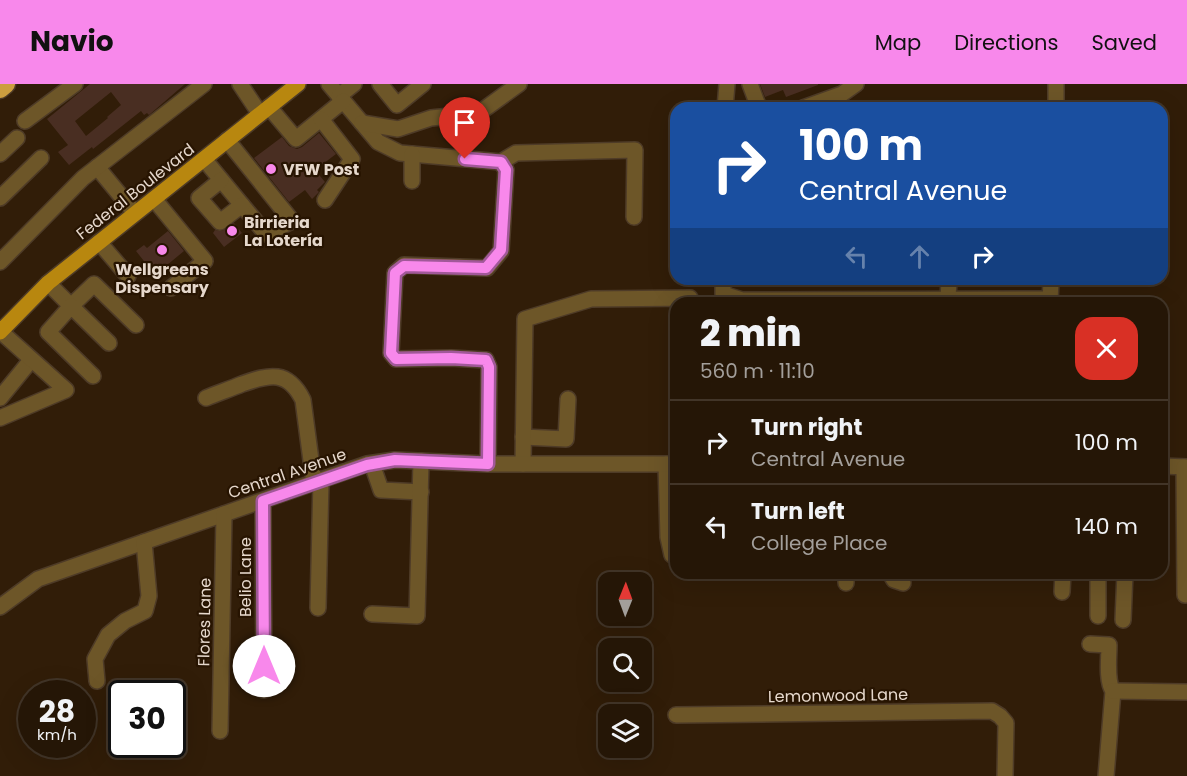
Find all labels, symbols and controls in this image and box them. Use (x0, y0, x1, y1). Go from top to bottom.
text: Navio (30, 22, 114, 61)
text: Map (875, 28, 921, 57)
text: Directions (954, 28, 1058, 57)
text: Saved (1091, 28, 1157, 57)
pin (439, 97, 490, 159)
icon: arrive (448, 106, 481, 139)
text: 100 m (799, 116, 923, 175)
icon: right (700, 126, 778, 204)
street label: Federal Boulevard (71, 138, 199, 245)
place label: VFW Post (283, 158, 359, 181)
marker: VFW Post (264, 162, 278, 176)
text: Central Avenue (799, 172, 1007, 209)
place label: Birrieria La Lotería (244, 211, 323, 252)
marker: Birrieria La Lotería (225, 224, 239, 238)
icon: left (840, 240, 873, 273)
icon: ahead (903, 240, 936, 273)
icon: right (966, 240, 999, 273)
marker: Wellgreens Dispensary (155, 243, 169, 257)
place label: Wellgreens Dispensary (115, 258, 210, 299)
text: 2 min (700, 308, 802, 359)
button: close (1075, 317, 1138, 380)
text: 560 m · 11:10 (700, 357, 815, 385)
text: Turn right (751, 412, 862, 443)
icon: right (700, 426, 733, 459)
text: 100 m (1075, 427, 1138, 458)
street label: Central Avenue (225, 442, 349, 504)
text: Central Avenue (751, 445, 905, 473)
text: Turn left (751, 496, 845, 527)
icon: left (700, 510, 733, 543)
text: 140 m (1075, 511, 1138, 542)
text: College Place (751, 529, 887, 557)
street label: Belio Lane (234, 537, 257, 617)
north arrow (598, 572, 652, 626)
map controls (598, 572, 652, 758)
street label: Flores Lane (192, 577, 217, 667)
position arrow (232, 634, 296, 698)
button: search (598, 638, 652, 692)
speed limit sign: 30 (108, 680, 186, 758)
street label: Lemonwood Lane (768, 683, 908, 708)
text: 28 (39, 690, 75, 733)
button: layers (598, 704, 652, 758)
text: km/h (37, 724, 77, 745)

